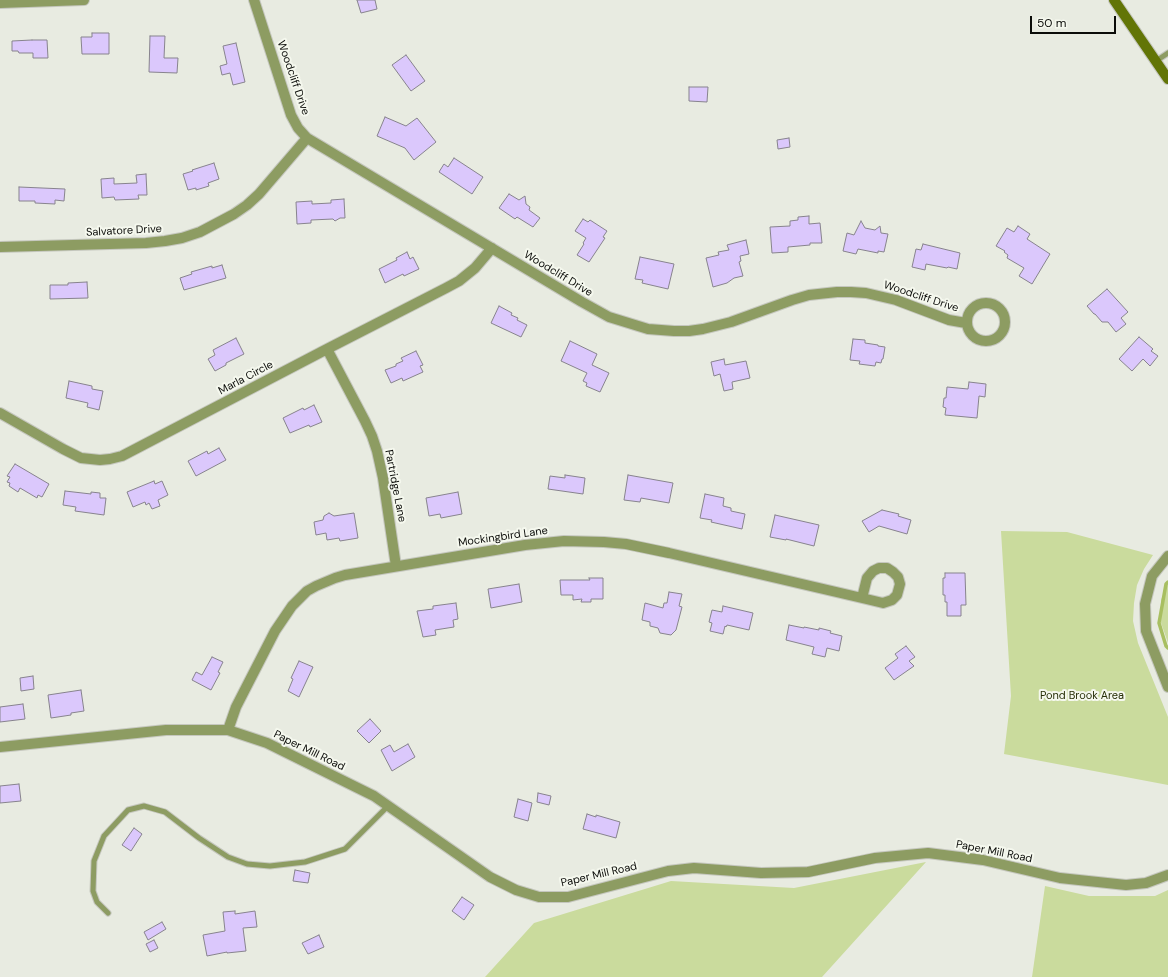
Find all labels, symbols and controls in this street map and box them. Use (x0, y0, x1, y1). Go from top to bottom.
scale bar (1032, 8, 1118, 34)
text: 50 m (1037, 15, 1066, 31)
street label: Woodcliff Drive (274, 39, 312, 117)
street label: Salvatore Drive (86, 222, 162, 240)
street label: Woodcliff Drive (521, 248, 595, 300)
street label: Woodcliff Drive (882, 279, 960, 315)
street label: Marla Circle (216, 358, 276, 398)
street label: Partridge Lane (382, 449, 408, 523)
street label: Mockingbird Lane (457, 524, 549, 550)
park label: Pond Brook Area (1040, 689, 1124, 703)
street label: Paper Mill Road (271, 728, 347, 774)
street label: Paper Mill Road (955, 838, 1033, 866)
street label: Paper Mill Road (560, 860, 638, 890)

